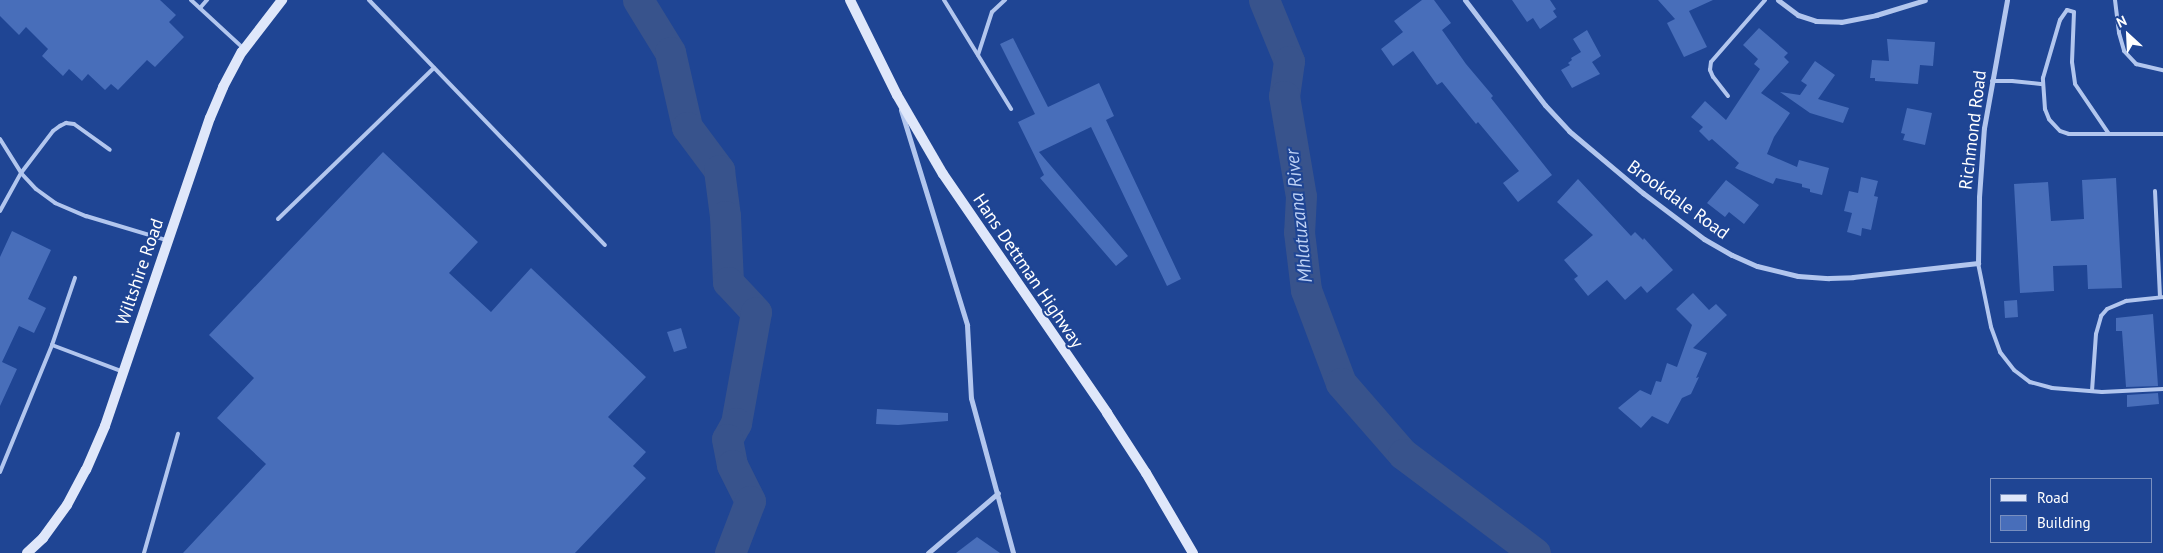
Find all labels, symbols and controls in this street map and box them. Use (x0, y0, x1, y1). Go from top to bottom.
north arrow (2103, 10, 2153, 60)
text: N (2114, 11, 2130, 32)
street label: Richmond Road (1955, 69, 1991, 191)
water label: Mhlatuzana River (1281, 148, 1317, 284)
street label: Brookdale Road (1623, 156, 1733, 244)
street label: Hans Dettman Highway (968, 190, 1088, 352)
street label: Wiltshire Road (112, 216, 168, 328)
legend (1990, 478, 2153, 543)
text: Road (2037, 488, 2069, 507)
text: Building (2037, 513, 2091, 532)

